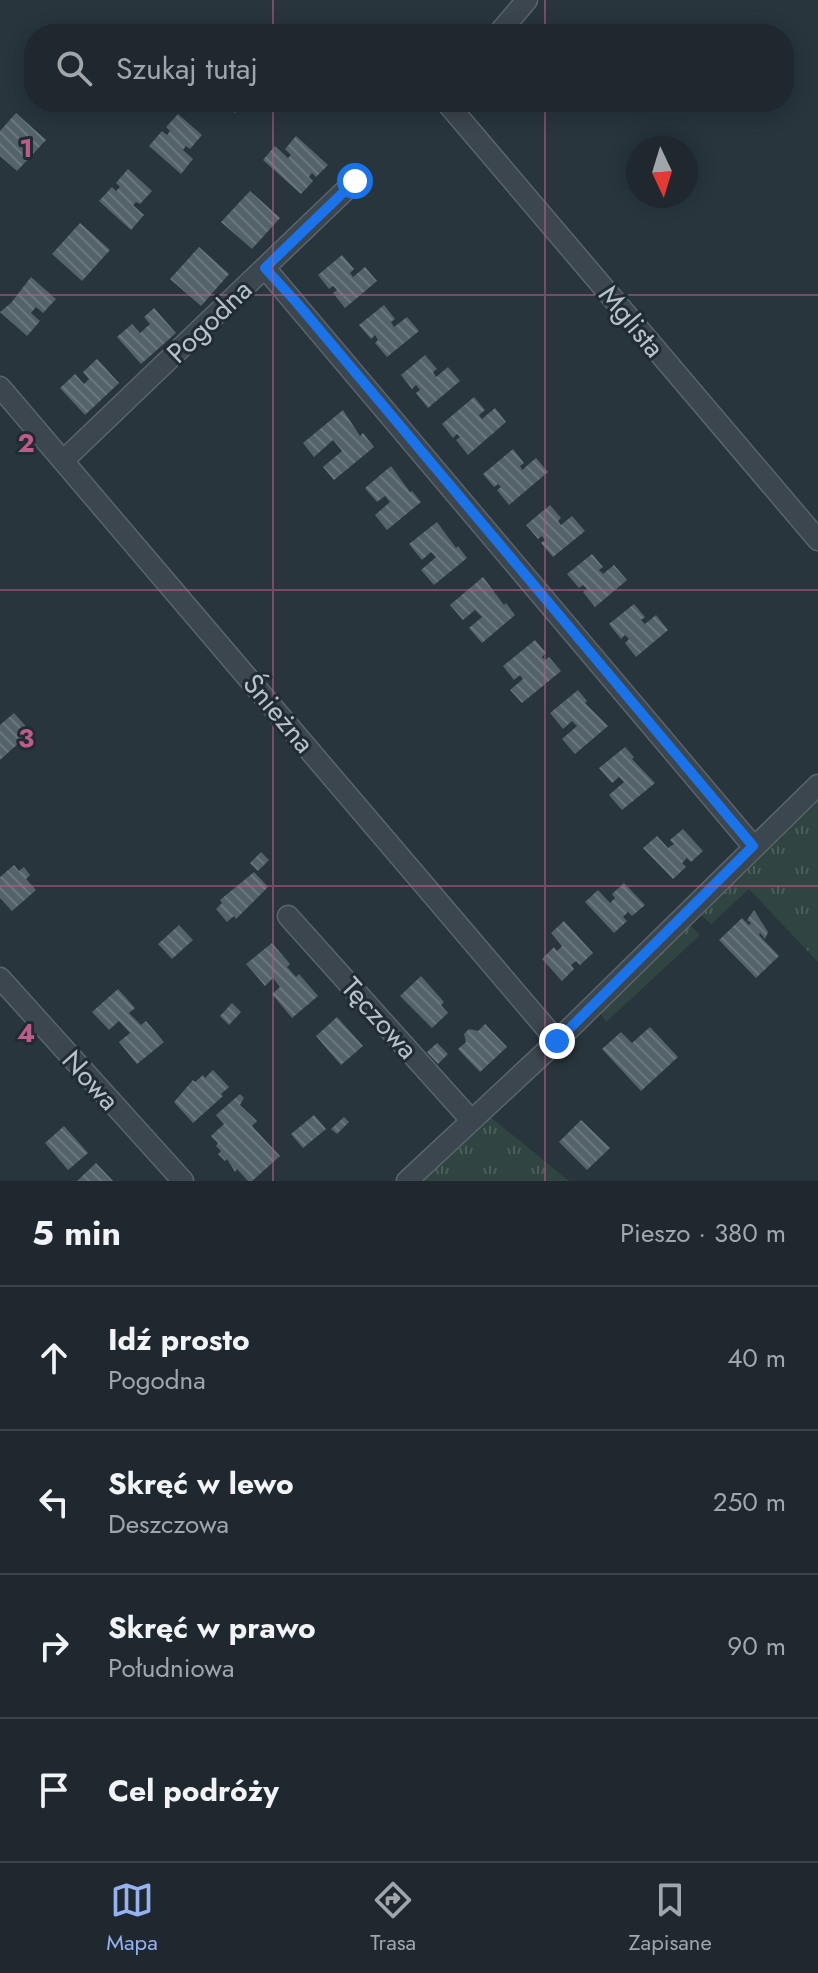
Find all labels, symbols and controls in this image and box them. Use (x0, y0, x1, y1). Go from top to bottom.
search box (24, 24, 794, 112)
icon: search (52, 46, 96, 90)
text: Szukaj tutaj (116, 47, 258, 90)
text: 1 (19, 129, 33, 167)
north arrow (626, 136, 698, 208)
route start (337, 163, 373, 199)
street label: Pogodna (157, 270, 261, 373)
street label: Mglista (589, 276, 674, 367)
text: 2 (17, 424, 35, 462)
street label: Śnieżna (233, 665, 324, 762)
text: 3 (18, 719, 34, 757)
street label: Tęczowa (332, 968, 428, 1068)
text: 4 (17, 1014, 35, 1052)
route end (539, 1023, 575, 1059)
street label: Nowa (52, 1041, 129, 1120)
text: 5 min (32, 1209, 121, 1258)
text: Pieszo · 380 m (620, 1214, 786, 1252)
text: Idź prosto (108, 1318, 250, 1361)
icon: ahead (32, 1336, 76, 1380)
text: 40 m (727, 1339, 786, 1377)
text: Pogodna (108, 1361, 206, 1399)
text: Skręć w lewo (108, 1462, 294, 1505)
icon: left (32, 1480, 76, 1524)
text: 250 m (713, 1483, 786, 1521)
text: Deszczowa (108, 1505, 229, 1543)
text: Skręć w prawo (108, 1606, 316, 1649)
icon: right (32, 1624, 76, 1668)
text: 90 m (727, 1627, 786, 1665)
text: Południowa (108, 1649, 235, 1687)
icon: arrive (32, 1768, 76, 1812)
text: Cel podróży (108, 1769, 279, 1812)
tab: Mapa (106, 1878, 158, 1958)
tab: Trasa (370, 1878, 416, 1958)
tab: Zapisane (629, 1878, 712, 1958)

